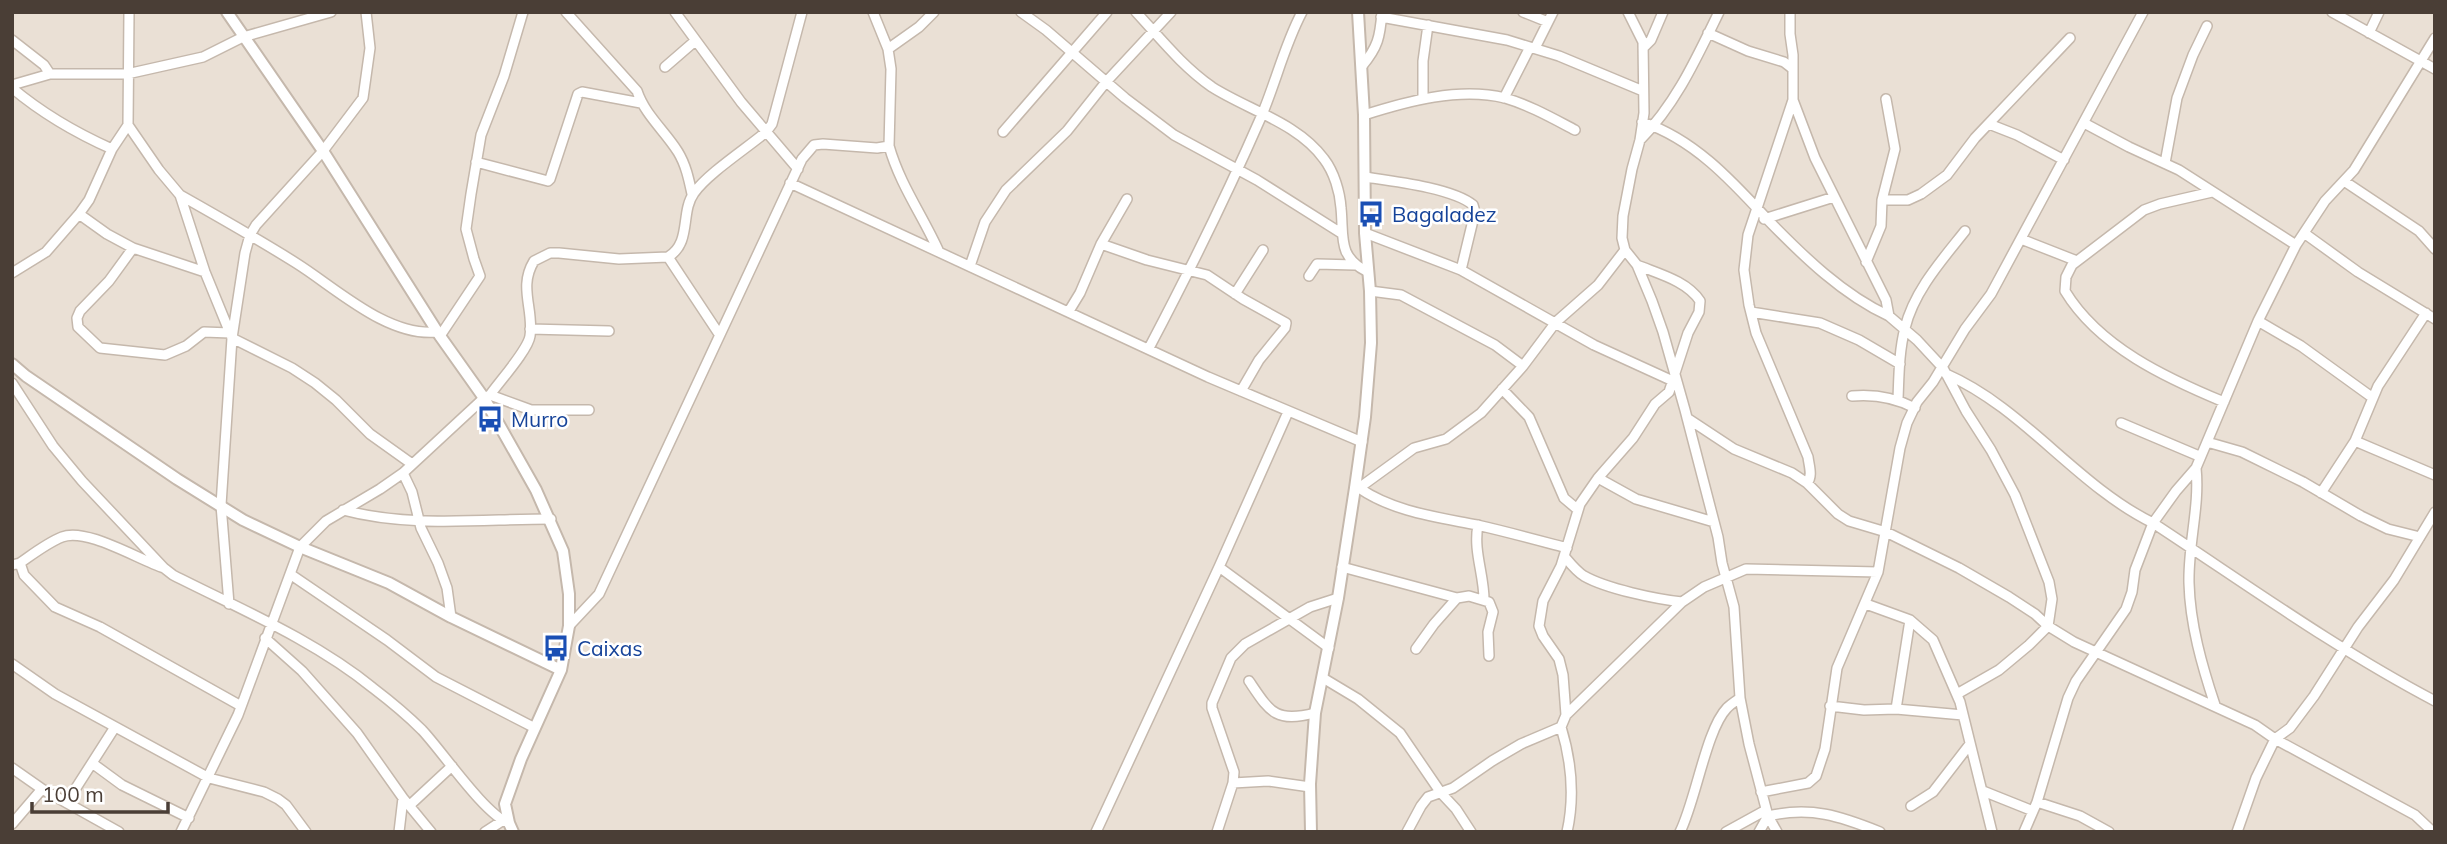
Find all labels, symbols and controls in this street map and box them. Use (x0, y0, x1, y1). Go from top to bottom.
bus stop icon: Bagaladez (1356, 199, 1386, 229)
place label: Bagaladez (1392, 201, 1497, 227)
bus stop icon: Murro (475, 404, 505, 434)
place label: Murro (511, 406, 568, 432)
bus stop icon: Caixas (541, 633, 571, 663)
place label: Caixas (577, 635, 643, 661)
scale bar (32, 770, 168, 814)
text: 100 m (42, 781, 104, 807)

